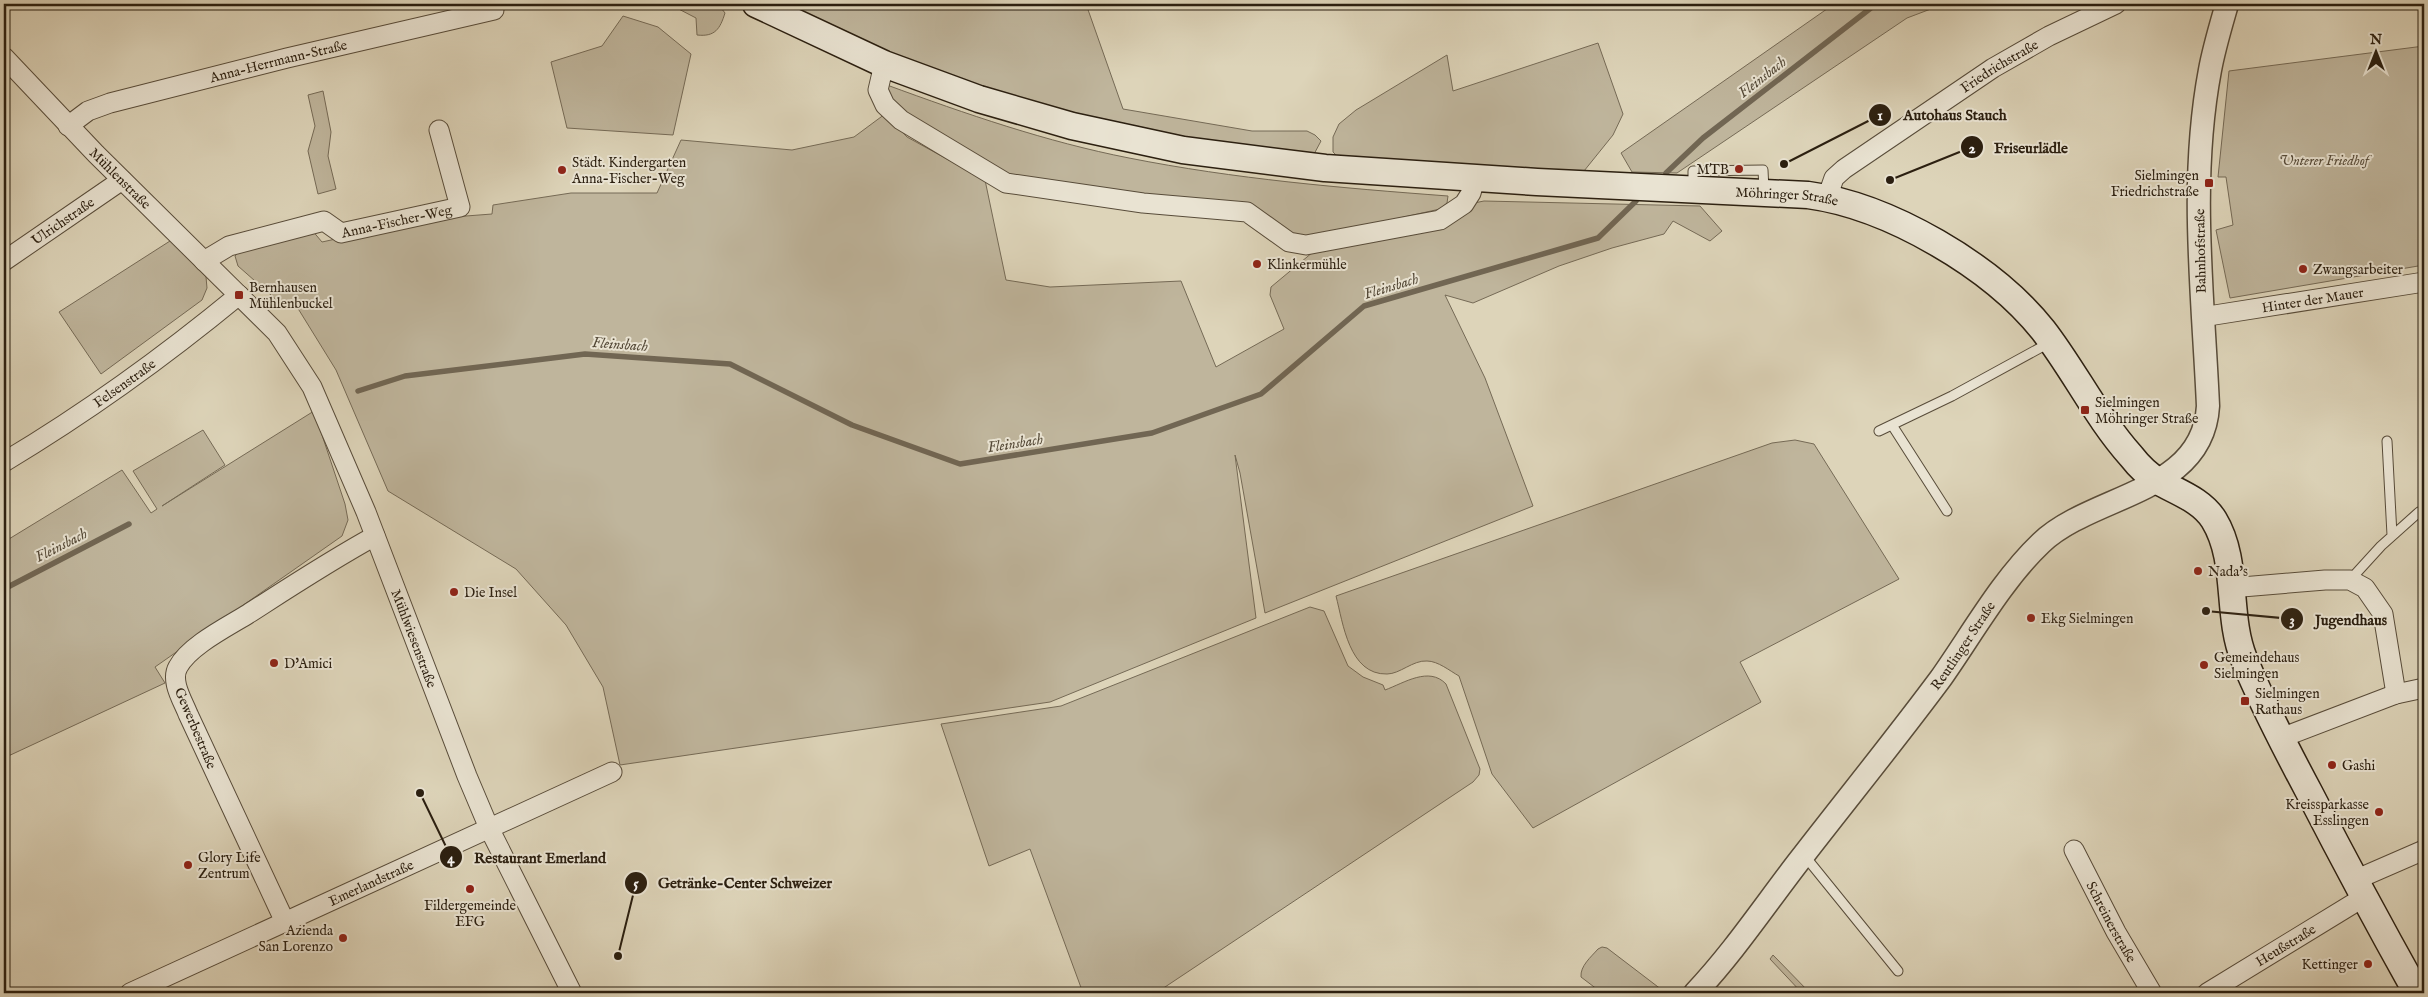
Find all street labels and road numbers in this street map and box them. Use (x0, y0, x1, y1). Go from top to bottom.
street label: Anna-Herrmann-Straße (207, 36, 350, 88)
street label: Friedrichstraße (1957, 36, 2042, 97)
street label: Mühlenstraße (85, 144, 155, 214)
street label: Möhringer Straße (1735, 184, 1841, 211)
street label: Ulrichstraße (28, 193, 99, 250)
street label: Anna-Fischer-Weg (339, 201, 454, 243)
street label: Bahnhofstraße (2191, 208, 2211, 294)
street label: Hinter der Mauer (2261, 284, 2365, 317)
street label: Felsenstraße (90, 355, 160, 412)
street label: Mühlwiesenstraße (386, 587, 441, 691)
street label: Reutlinger Straße (1927, 598, 2000, 694)
street label: Gewerbestraße (170, 685, 221, 772)
street label: Emerlandstraße (326, 856, 417, 911)
street label: Schreinerstraße (2082, 879, 2140, 967)
street label: Heußstraße (2253, 920, 2320, 971)

